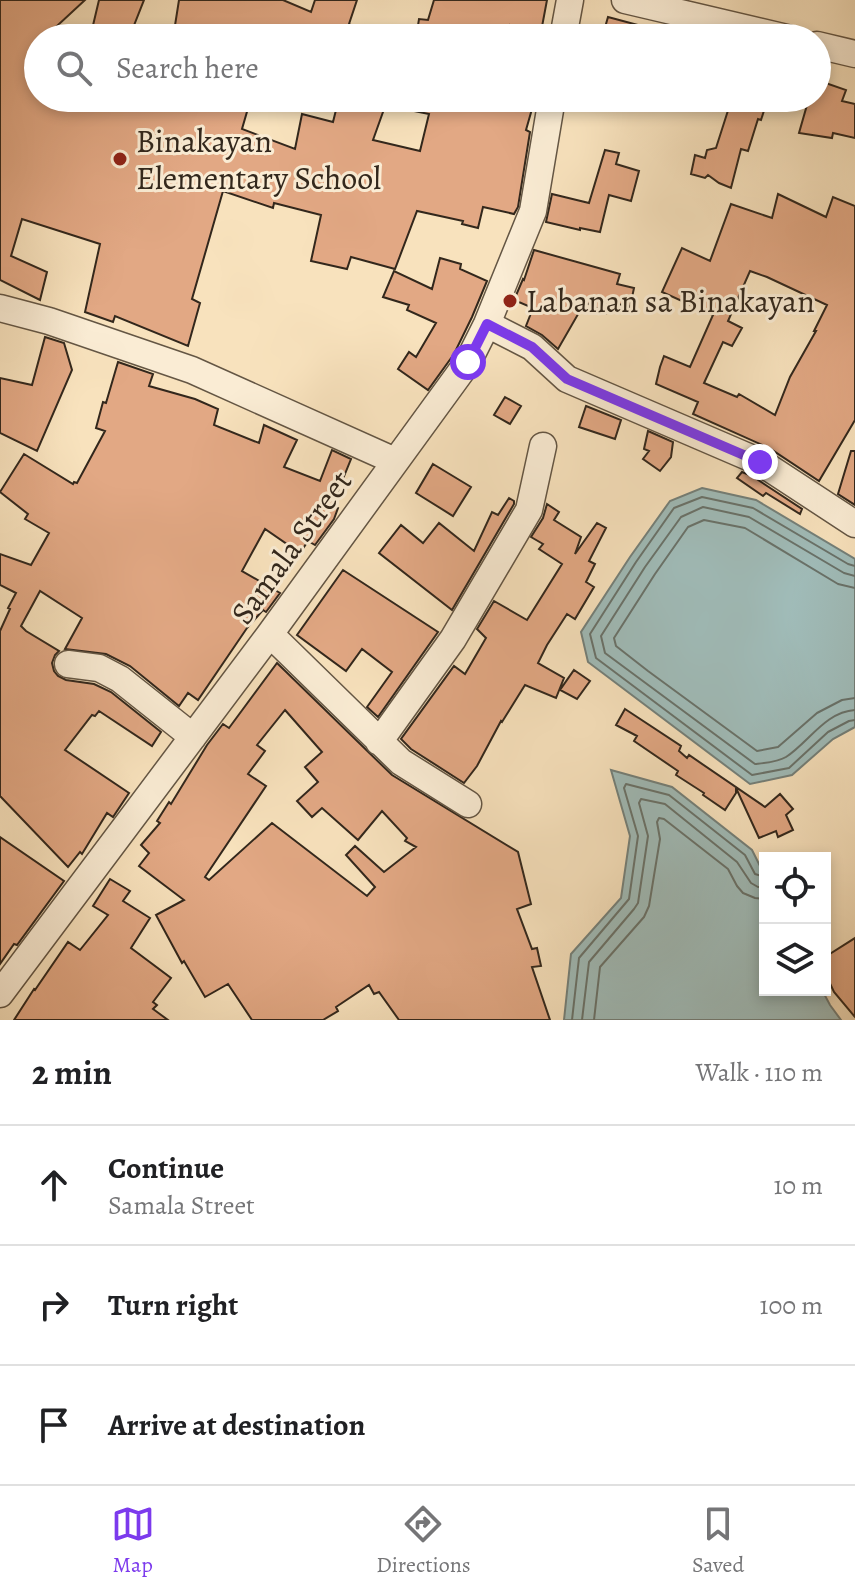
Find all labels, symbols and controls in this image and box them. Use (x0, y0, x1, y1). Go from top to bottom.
search box (24, 24, 831, 112)
icon: search (52, 46, 96, 90)
text: Search here (116, 48, 259, 88)
place label: Binakayan Elementary School (136, 119, 381, 200)
marker: Binakayan Elementary School (111, 150, 129, 168)
place label: Labanan sa Binakayan (526, 279, 815, 323)
marker: Labanan sa Binakayan (501, 292, 519, 310)
route start (450, 344, 486, 380)
route end (742, 444, 778, 480)
street label: Samala Street (220, 461, 362, 633)
map controls (759, 852, 831, 996)
button: locate (759, 852, 831, 924)
button: layers (759, 924, 831, 996)
text: 2 min (32, 1049, 112, 1096)
text: Walk · 110 m (696, 1055, 823, 1090)
text: Continue (108, 1148, 224, 1188)
icon: ahead (32, 1163, 76, 1207)
text: 10 m (773, 1168, 823, 1203)
text: Samala Street (108, 1188, 255, 1223)
icon: right (32, 1283, 76, 1327)
text: Turn right (108, 1285, 238, 1325)
text: 100 m (760, 1288, 823, 1323)
icon: arrive (32, 1403, 76, 1447)
text: Arrive at destination (108, 1405, 365, 1445)
tab: Map (111, 1502, 155, 1580)
tab: Directions (376, 1502, 471, 1580)
tab: Saved (692, 1502, 744, 1580)

